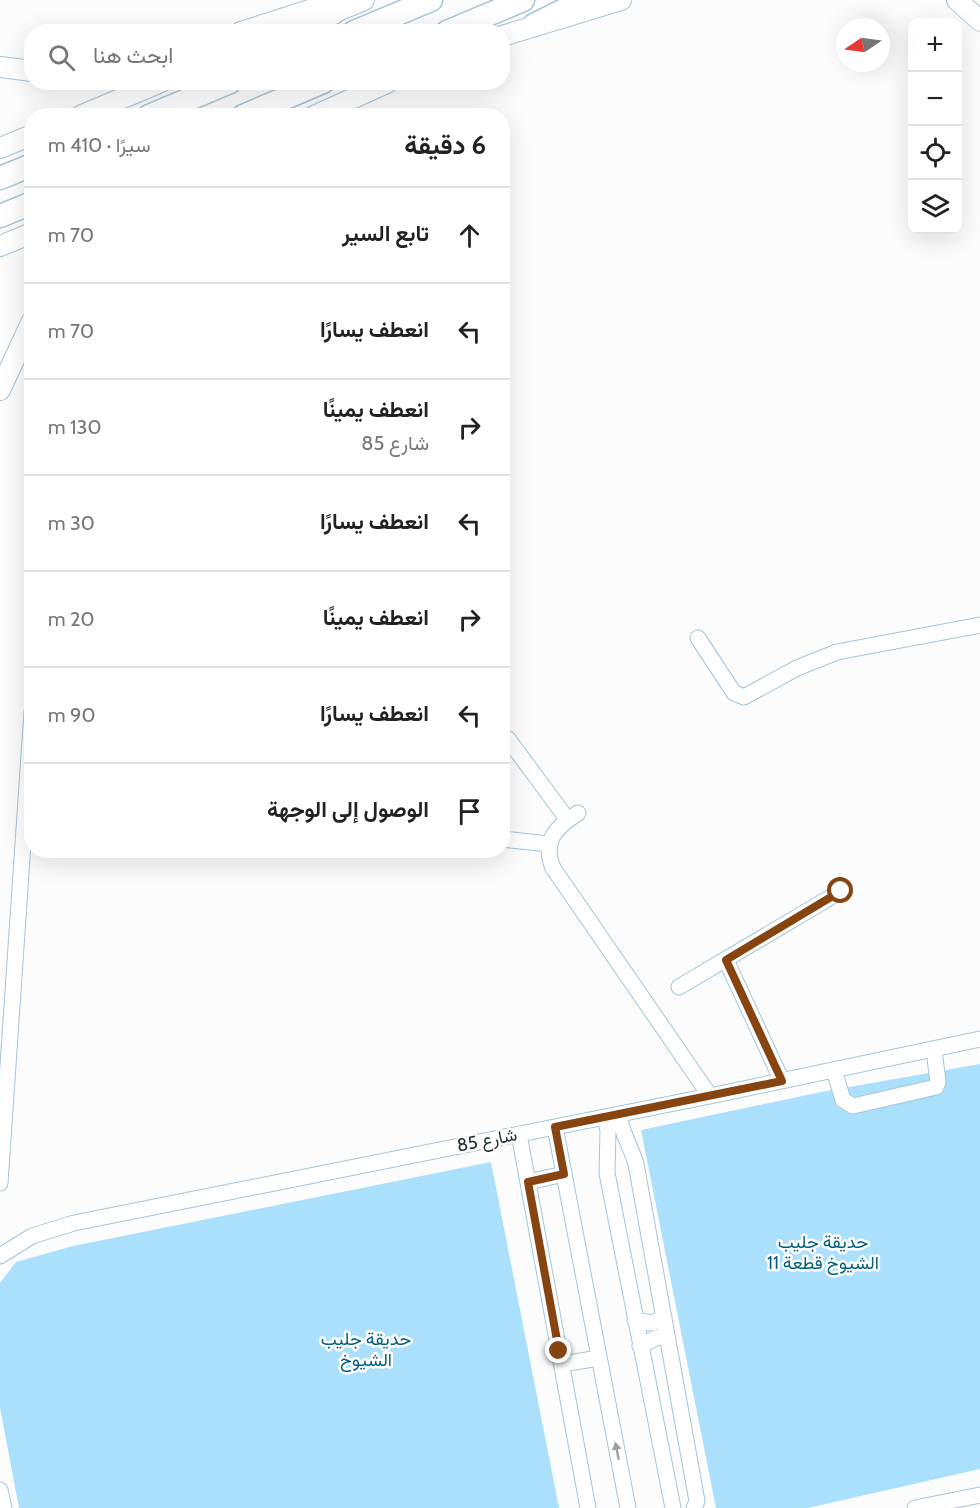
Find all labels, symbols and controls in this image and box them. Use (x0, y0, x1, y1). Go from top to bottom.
north arrow (836, 18, 890, 72)
map controls (908, 18, 962, 234)
button: + (908, 18, 962, 72)
search box (24, 24, 510, 90)
icon: search (45, 41, 78, 74)
text: ابحث هنا (93, 42, 173, 69)
button: − (908, 72, 962, 126)
button: locate (908, 126, 962, 180)
text: 6 دقيقة (404, 129, 486, 161)
text: سيرًا · 410 m (48, 133, 151, 157)
button: layers (908, 180, 962, 234)
icon: ahead (453, 219, 486, 252)
text: تابع السير (342, 220, 429, 247)
text: 70 m (48, 223, 94, 247)
icon: left (453, 315, 486, 348)
text: انعطف يسارًا (320, 316, 429, 343)
text: 70 m (48, 319, 94, 343)
text: انعطف يمينًا (323, 396, 429, 423)
icon: right (453, 411, 486, 444)
text: 130 m (48, 415, 101, 439)
text: شارع 85 (361, 431, 429, 455)
icon: left (453, 507, 486, 540)
text: انعطف يسارًا (320, 508, 429, 535)
text: 30 m (48, 511, 95, 535)
icon: right (453, 603, 486, 636)
text: انعطف يمينًا (323, 604, 429, 631)
text: 20 m (48, 607, 95, 631)
icon: left (453, 699, 486, 732)
text: انعطف يسارًا (320, 700, 429, 727)
text: 90 m (48, 703, 95, 727)
icon: arrive (453, 795, 486, 828)
text: الوصول إلى الوجهة (267, 796, 429, 823)
route start (827, 877, 853, 903)
street label: شارع 85 (455, 1123, 519, 1158)
park label: حديقة جليب الشيوخ قطعة 11 (767, 1231, 879, 1275)
park label: حديقة جليب الشيوخ (321, 1328, 411, 1372)
route end (545, 1337, 571, 1363)
one-way arrow (612, 1441, 621, 1460)

